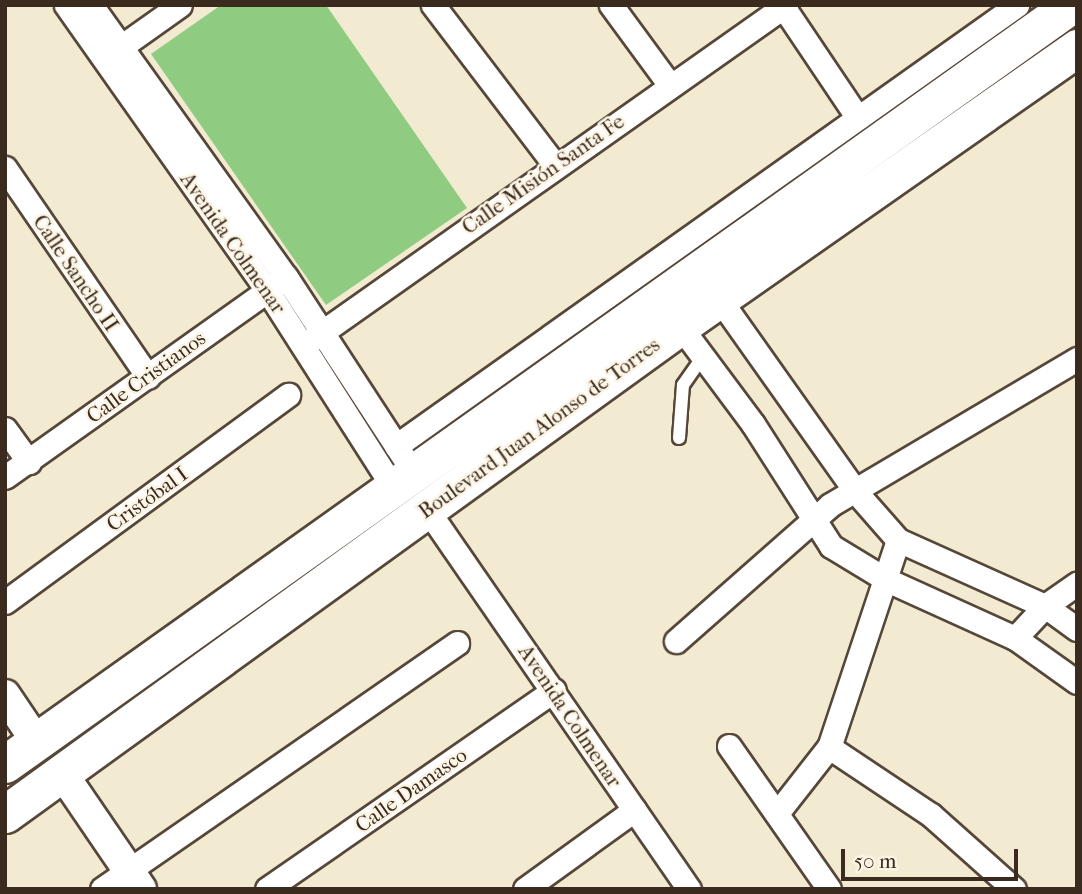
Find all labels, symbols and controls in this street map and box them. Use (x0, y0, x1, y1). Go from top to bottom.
street label: Calle Misión Santa Fe (457, 108, 629, 240)
street label: Avenida Colmenar (175, 168, 291, 318)
street label: Calle Sancho II (28, 210, 124, 336)
street label: Calle Cristianos (82, 325, 210, 429)
street label: Boulevard Juan Alonso de Torres (413, 332, 665, 524)
street label: Cristóbal I (101, 461, 193, 537)
street label: Avenida Colmenar (513, 640, 627, 792)
street label: Calle Damasco (350, 742, 472, 838)
scale bar (844, 834, 1021, 878)
text: 50 m (854, 849, 897, 873)

